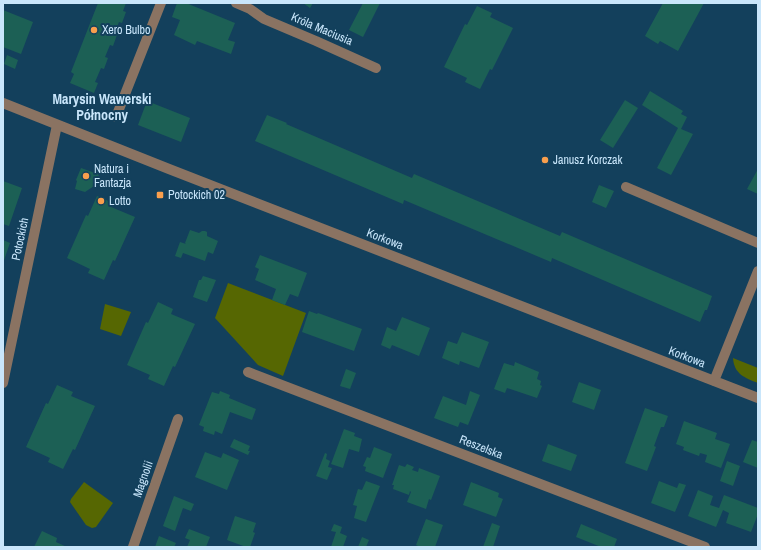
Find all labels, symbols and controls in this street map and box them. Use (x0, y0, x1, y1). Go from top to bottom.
street label: Króla Maciusia (289, 9, 356, 49)
place label: Xero Bulbo (102, 22, 150, 38)
marker: Xero Bulbo (89, 25, 99, 35)
district label: Marysin Wawerski Północny (52, 90, 152, 124)
place label: Janusz Korczak (553, 152, 623, 168)
marker: Janusz Korczak (540, 155, 550, 165)
place label: Natura i Fantazja (94, 161, 132, 191)
marker: Natura i Fantazja (81, 171, 91, 181)
place label: Potockich 02 (168, 187, 225, 203)
marker: Potockich 02 (155, 190, 165, 200)
place label: Lotto (109, 193, 131, 209)
marker: Lotto (96, 196, 106, 206)
street label: Potockich (8, 216, 32, 262)
street label: Korkowa (364, 225, 406, 254)
street label: Korkowa (666, 343, 708, 372)
street label: Reszelska (457, 431, 506, 463)
street label: Magnolii (129, 459, 157, 499)

